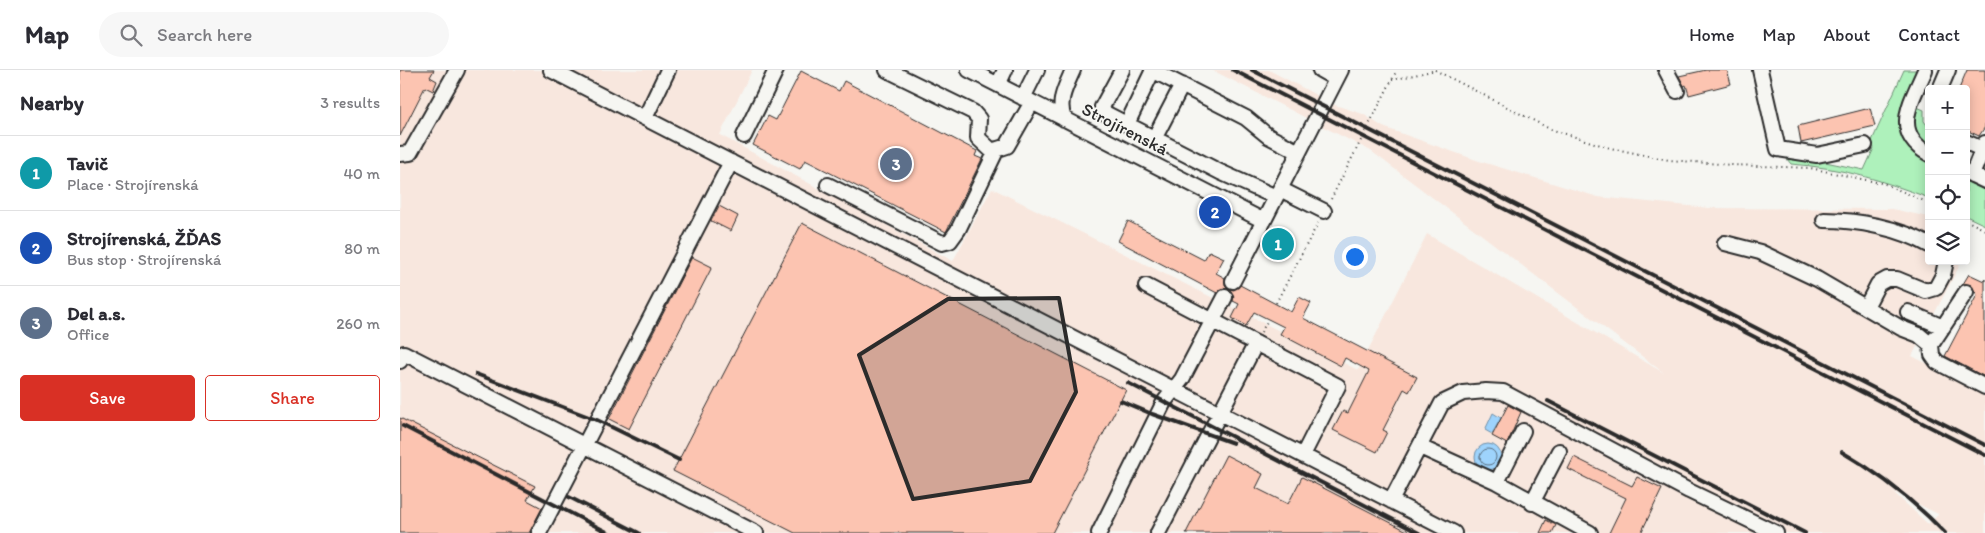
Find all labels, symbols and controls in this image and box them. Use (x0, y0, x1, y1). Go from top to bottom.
search box (99, 12, 449, 57)
text: Map (25, 20, 69, 49)
icon: search (117, 21, 145, 49)
text: Search here (157, 23, 252, 46)
text: Home (1689, 24, 1735, 46)
text: Map (1763, 24, 1796, 46)
text: About (1824, 24, 1870, 46)
text: Contact (1898, 24, 1960, 46)
map controls (1925, 85, 1970, 265)
button: + (1925, 85, 1970, 130)
text: Nearby (20, 90, 84, 115)
text: 3 results (320, 93, 380, 112)
street label: Strojírenská (1078, 98, 1172, 160)
button: − (1925, 130, 1970, 175)
pin: 3 (880, 145, 912, 183)
text: Tavič (67, 152, 108, 175)
text: 1 (32, 164, 40, 183)
text: 40 m (343, 164, 380, 183)
text: Place · Strojírenská (67, 175, 199, 194)
button: locate (1925, 175, 1970, 220)
pin: 2 (1199, 193, 1231, 231)
button: layers (1925, 220, 1970, 265)
pin: 1 (1262, 225, 1294, 263)
text: Strojírenská, ŽĎAS (67, 227, 221, 250)
text: 2 (32, 239, 40, 258)
text: 80 m (344, 239, 380, 258)
your location (1342, 244, 1368, 270)
text: Bus stop · Strojírenská (67, 250, 221, 269)
text: Del a.s. (67, 302, 125, 325)
text: 3 (32, 314, 40, 333)
text: 260 m (336, 314, 380, 333)
text: Office (67, 325, 109, 344)
button: Save (20, 375, 195, 421)
button: Share (205, 375, 380, 421)

